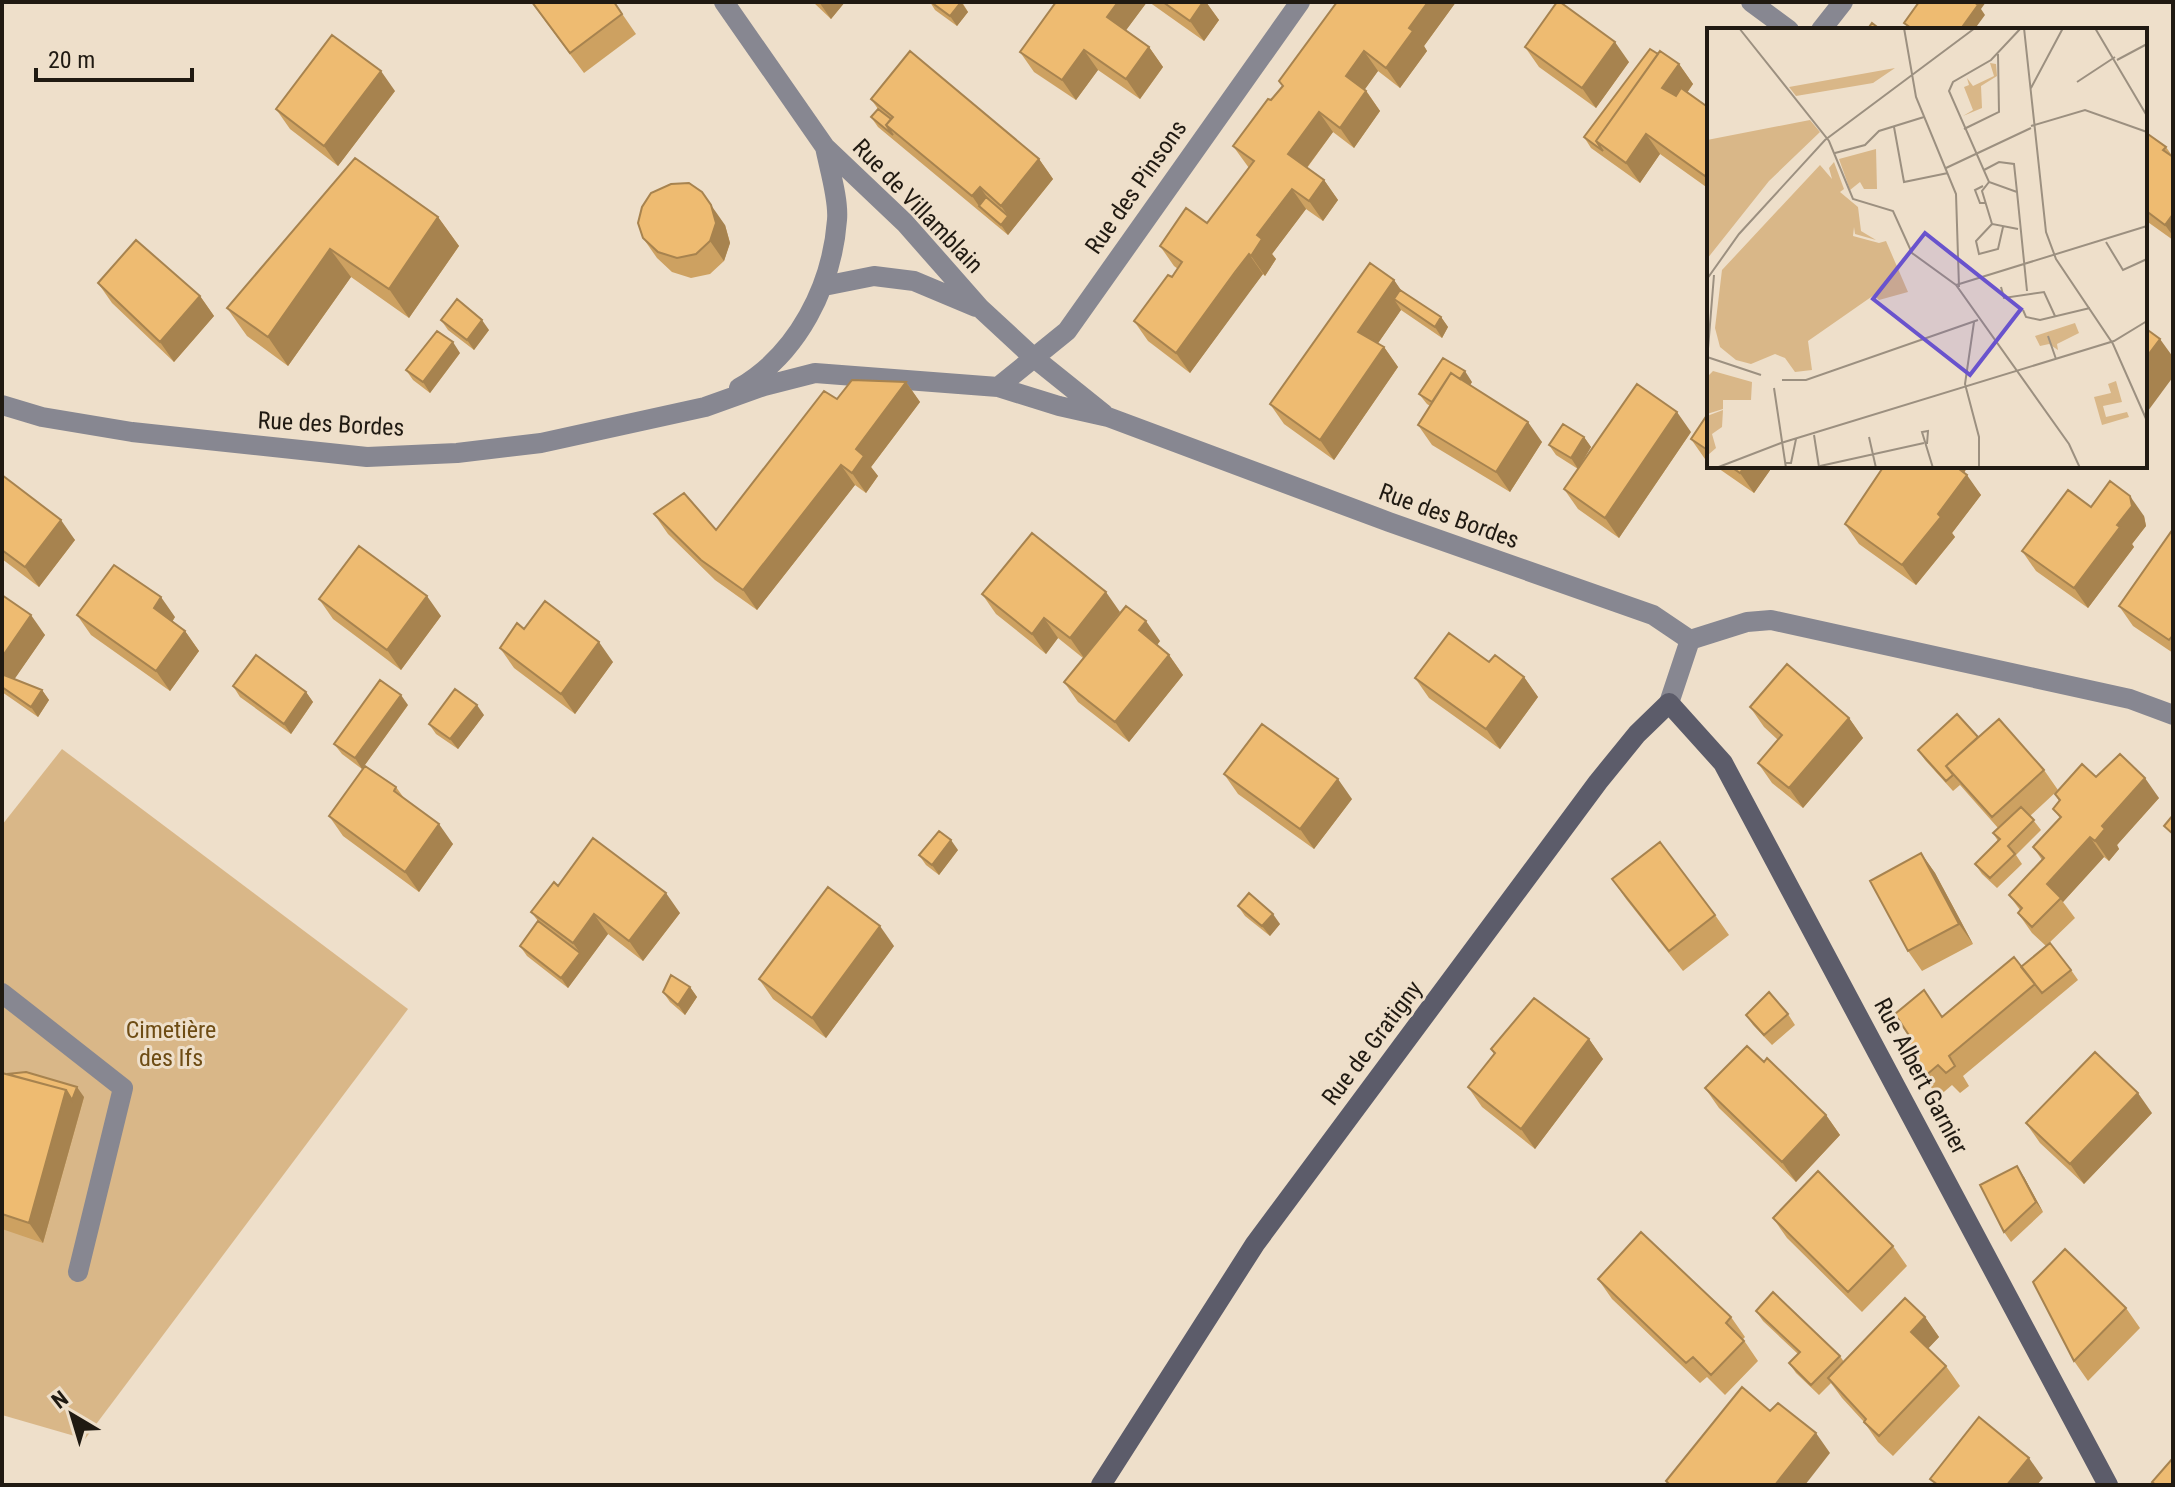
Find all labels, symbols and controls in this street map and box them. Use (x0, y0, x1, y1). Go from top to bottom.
inset map (1707, 28, 2147, 468)
scale bar (36, 32, 192, 82)
text: 20 m (48, 46, 95, 74)
street label: Rue des Pinsons (1080, 115, 1192, 259)
street label: Rue de Villamblain (847, 133, 989, 279)
street label: Rue des Bordes (257, 406, 405, 442)
street label: Rue des Bordes (1375, 478, 1523, 554)
street label: Rue de Gratigny (1316, 975, 1428, 1111)
street label: Rue Albert Garnier (1868, 993, 1974, 1159)
park label: Cimetière des Ifs (126, 1016, 216, 1072)
north arrow (32, 1375, 112, 1455)
text: N (47, 1386, 73, 1414)

